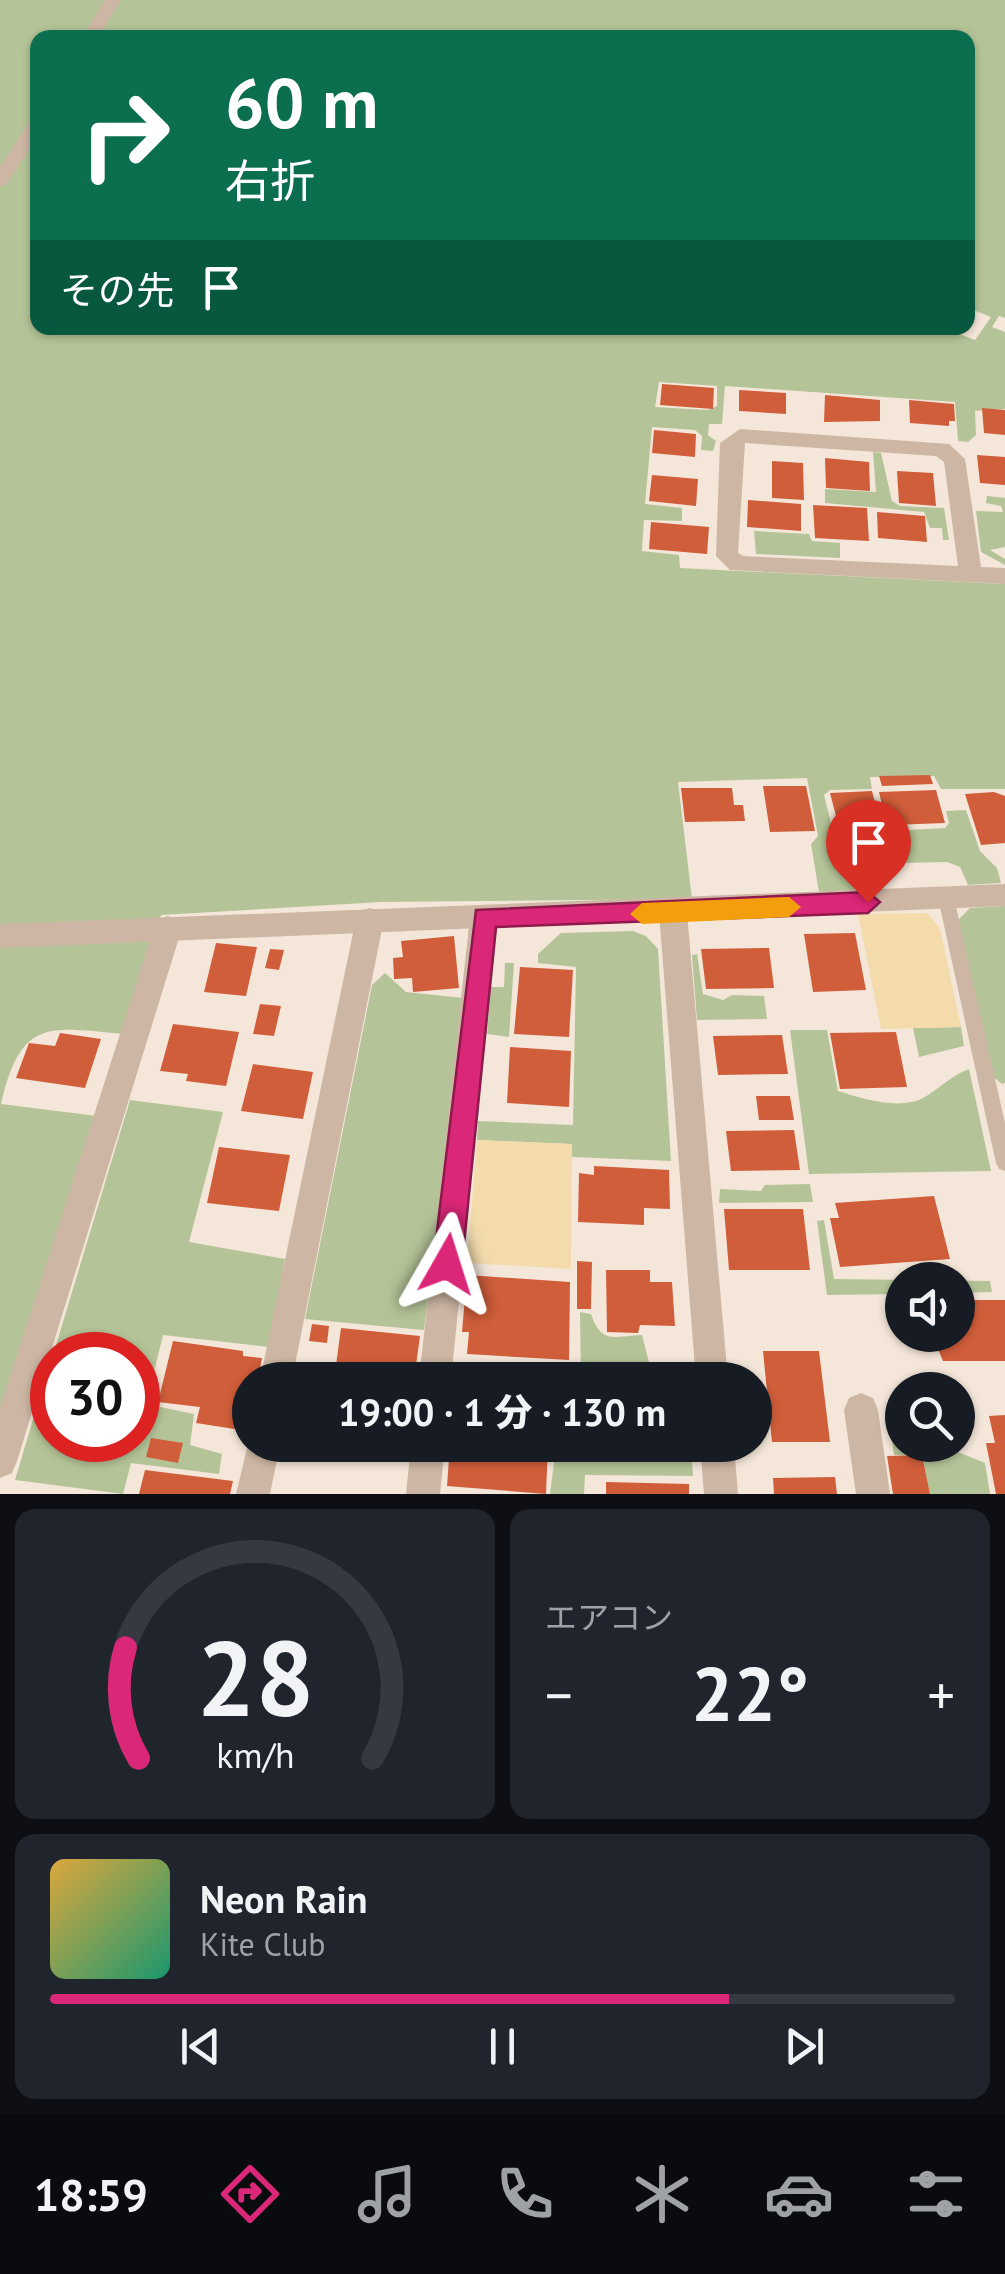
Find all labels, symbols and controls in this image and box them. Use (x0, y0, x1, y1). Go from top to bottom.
text: 60 m (225, 57, 378, 147)
icon: right (60, 70, 190, 200)
text: 右折 (225, 151, 315, 209)
icon: arrive (194, 260, 249, 315)
text: その先 (60, 265, 174, 314)
pin (826, 800, 911, 903)
icon: arrive (841, 815, 896, 870)
position arrow (395, 1212, 499, 1316)
map controls (885, 1262, 975, 1462)
button: sound (885, 1262, 975, 1352)
speed limit sign: 30 (30, 1332, 160, 1462)
button: search (885, 1372, 975, 1462)
text: 19:00 · 1 分 · 130 m (338, 1387, 666, 1436)
text: エアコン (545, 1596, 673, 1638)
text: 28 (196, 1610, 314, 1745)
text: 22° (691, 1645, 809, 1742)
text: − (545, 1659, 573, 1730)
text: + (927, 1659, 955, 1730)
text: km/h (216, 1732, 294, 1778)
text: Neon Rain (200, 1874, 367, 1923)
text: Kite Club (200, 1923, 326, 1965)
icon: previous (173, 2019, 228, 2074)
icon: pause (475, 2019, 530, 2074)
icon: next (777, 2019, 832, 2074)
icon: directions (215, 2159, 285, 2229)
icon: music (352, 2159, 422, 2229)
icon: phone (490, 2159, 560, 2229)
icon: climate (627, 2159, 697, 2229)
icon: car (764, 2159, 834, 2229)
icon: filters (901, 2159, 971, 2229)
text: 18:59 (34, 2165, 148, 2223)

